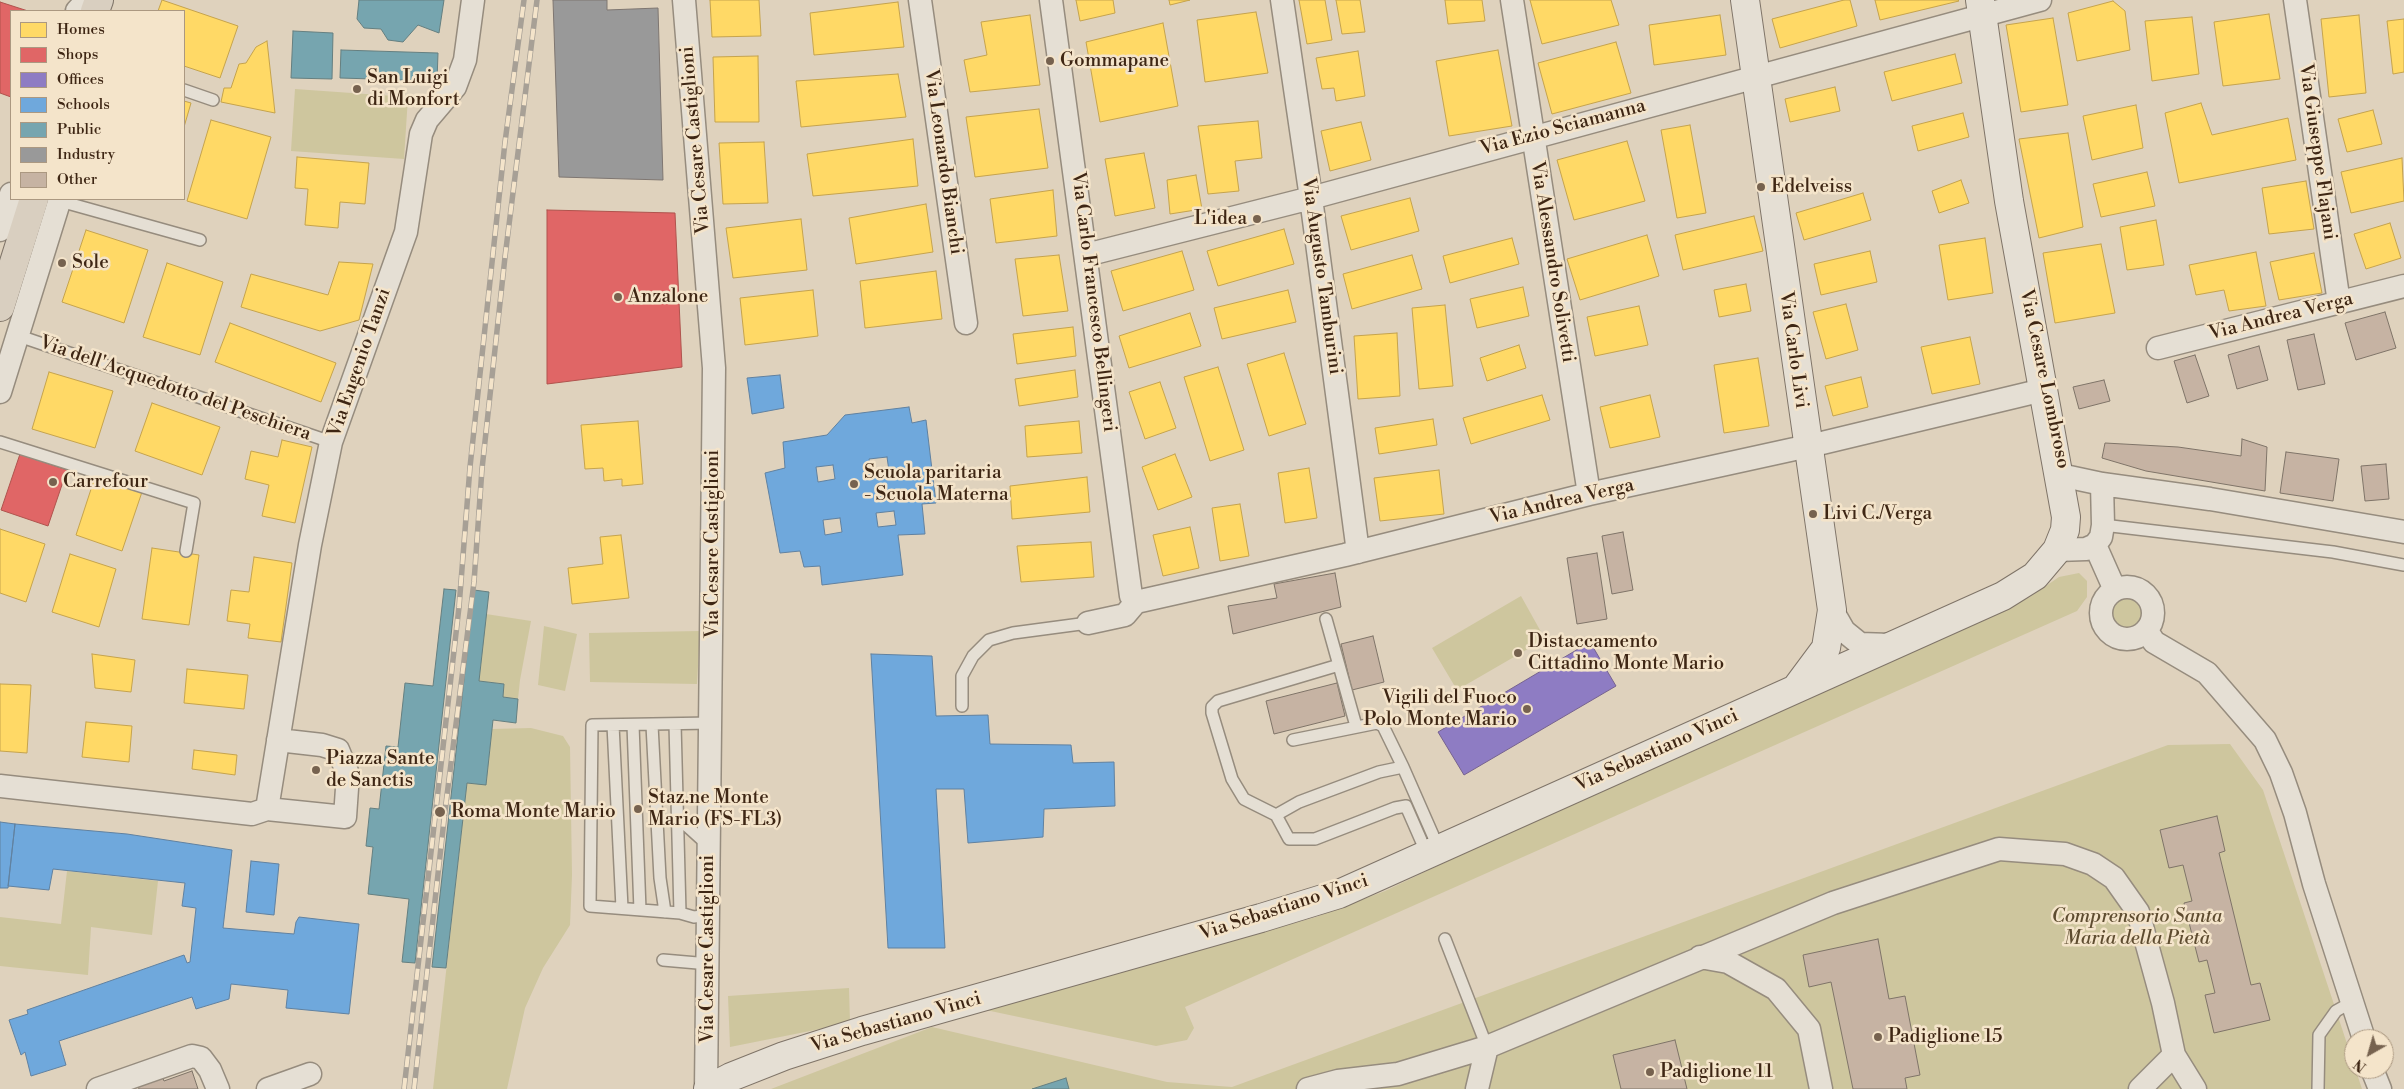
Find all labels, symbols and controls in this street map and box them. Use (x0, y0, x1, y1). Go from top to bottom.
legend (10, 10, 185, 200)
text: Homes (57, 20, 105, 39)
text: Shops (57, 45, 98, 64)
street label: Via Cesare Castiglioni (676, 45, 716, 235)
place label: Gommapane (1060, 50, 1169, 72)
marker: Gommapane (1044, 55, 1056, 67)
street label: Via Giuseppe Flajani (2293, 62, 2341, 242)
place label: San Luigi di Monfort (367, 67, 459, 111)
street label: Via Leonardo Bianchi (919, 68, 967, 256)
text: Offices (57, 70, 104, 89)
marker: San Luigi di Monfort (351, 83, 363, 95)
text: Schools (57, 95, 110, 114)
street label: Via Ezio Sciamanna (1478, 95, 1648, 161)
text: Public (57, 120, 101, 139)
text: Industry (57, 145, 115, 164)
street label: Via Alessandro Solivetti (1525, 160, 1579, 364)
text: Other (57, 170, 97, 189)
street label: Via Carlo Francesco Bellingeri (1066, 171, 1120, 433)
street label: Via Augusto Tamburini (1296, 176, 1346, 376)
place label: Edelveiss (1771, 176, 1852, 198)
marker: Edelveiss (1755, 181, 1767, 193)
place label: L'idea (1194, 208, 1247, 230)
marker: L'idea (1251, 213, 1263, 225)
place label: Sole (72, 252, 109, 274)
marker: Sole (56, 257, 68, 269)
street label: Via Eugenio Tanzi (324, 285, 396, 441)
place label: Anzalone (628, 286, 708, 308)
street label: Via Cesare Lombroso (2014, 287, 2074, 471)
street label: Via Andrea Verga (2207, 288, 2355, 346)
street label: Via Carlo Livi (1774, 290, 1812, 410)
marker: Anzalone (612, 291, 624, 303)
street label: Via dell'Acquedotto del Peschiera (36, 332, 314, 446)
street label: Via Cesare Castiglioni (702, 450, 724, 638)
place label: Scuola paritaria - Scuola Materna (864, 462, 1009, 506)
place label: Carrefour (63, 471, 148, 493)
street label: Via Andrea Verga (1487, 474, 1637, 530)
marker: Carrefour (47, 476, 59, 488)
marker: Scuola paritaria - Scuola Materna (848, 478, 860, 490)
place label: Livi C./Verga (1823, 503, 1932, 525)
marker: Livi C./Verga (1807, 508, 1819, 520)
place label: Distaccamento Cittadino Monte Mario (1528, 631, 1724, 675)
marker: Distaccamento Cittadino Monte Mario (1512, 647, 1524, 659)
place label: Vigili del Fuoco Polo Monte Mario (1364, 687, 1517, 731)
marker: Vigili del Fuoco Polo Monte Mario (1521, 703, 1533, 715)
street label: Via Sebastiano Vinci (1572, 705, 1742, 797)
place label: Piazza Sante de Sanctis (326, 748, 435, 792)
marker: Piazza Sante de Sanctis (310, 764, 322, 776)
place label: Staz.ne Monte Mario (FS-FL3) (648, 787, 782, 831)
place label: Roma Monte Mario (451, 801, 616, 823)
marker: Staz.ne Monte Mario (FS-FL3) (632, 803, 644, 815)
marker: Roma Monte Mario (433, 805, 447, 819)
street label: Via Cesare Castiglioni (697, 855, 719, 1043)
street label: Via Sebastiano Vinci (1197, 870, 1371, 946)
park label: Comprensorio Santa Maria della Pietà (2052, 906, 2222, 950)
street label: Via Sebastiano Vinci (808, 988, 984, 1058)
place label: Padiglione 15 (1888, 1026, 2003, 1048)
north arrow (2344, 1029, 2394, 1079)
marker: Padiglione 15 (1872, 1031, 1884, 1043)
text: N (2350, 1055, 2370, 1076)
place label: Padiglione 11 (1660, 1061, 1773, 1083)
marker: Padiglione 11 (1644, 1066, 1656, 1078)

